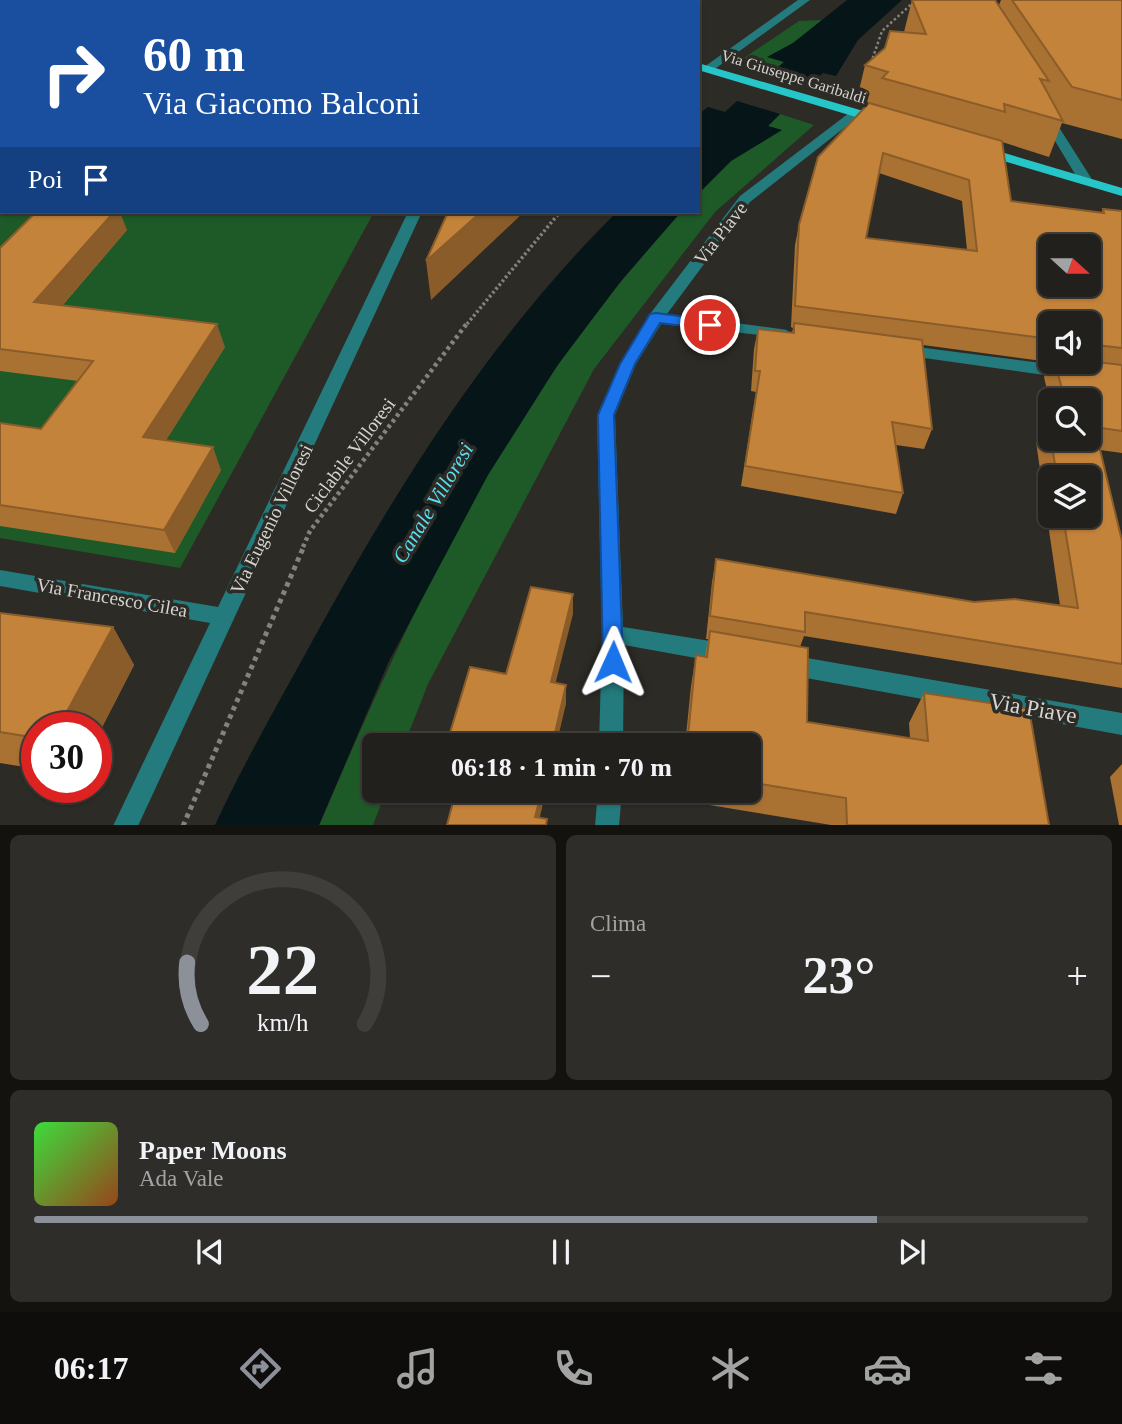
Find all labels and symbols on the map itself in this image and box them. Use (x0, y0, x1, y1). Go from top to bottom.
street label: Via Giuseppe Garibaldi (719, 46, 869, 108)
street label: Via Piave (690, 198, 751, 269)
north arrow (1038, 234, 1101, 298)
pin (680, 295, 740, 355)
street label: Ciclabile Villoresi (299, 394, 399, 517)
water label: Canale Villoresi (388, 438, 478, 567)
street label: Via Eugenio Villoresi (226, 441, 317, 598)
street label: Via Francesco Cilea (35, 574, 190, 621)
position arrow (576, 625, 650, 699)
street label: Via Piave (987, 688, 1079, 729)
speed limit sign: 30 (21, 712, 112, 803)

